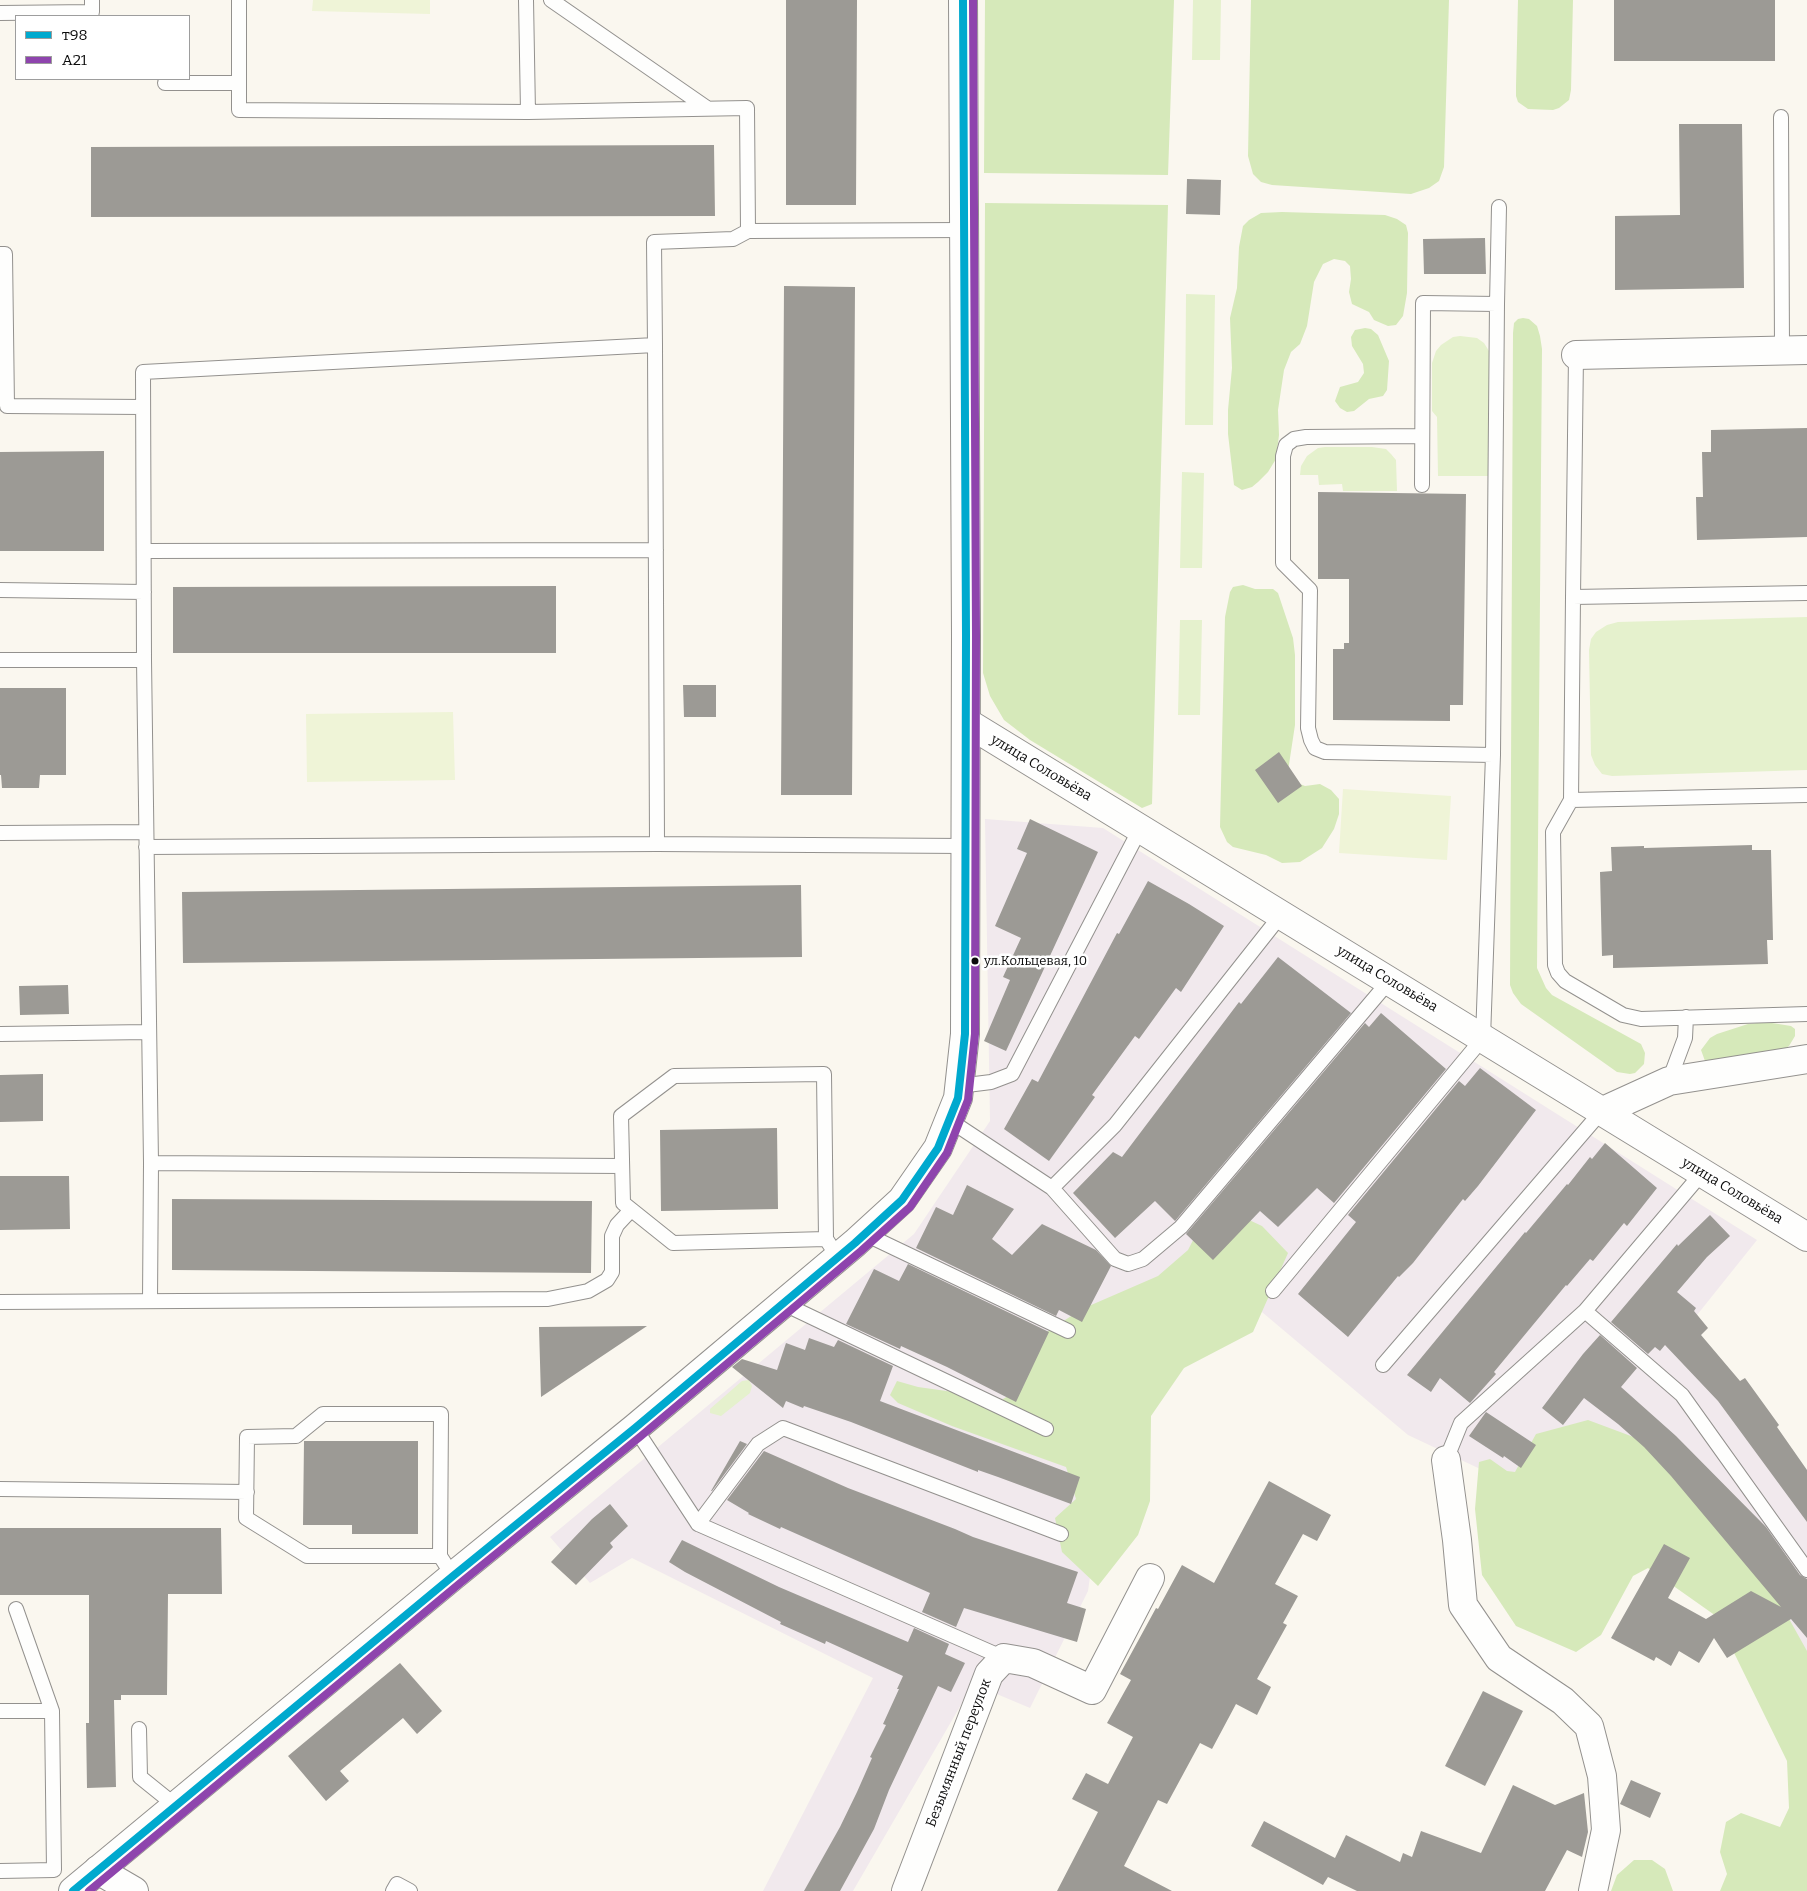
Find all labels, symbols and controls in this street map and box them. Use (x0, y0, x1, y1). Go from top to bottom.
legend (15, 15, 190, 80)
text: т98 (62, 26, 88, 44)
text: А21 (62, 51, 87, 69)
street label: улица Соловьёва (987, 731, 1095, 805)
street label: улица Соловьёва (1333, 942, 1441, 1016)
place label: ул.Кольцевая, 10 (984, 953, 1087, 969)
marker: ул.Кольцевая, 10 (970, 956, 980, 966)
street label: улица Соловьёва (1678, 1154, 1786, 1228)
street label: Безымянный переулок (923, 1676, 995, 1830)

